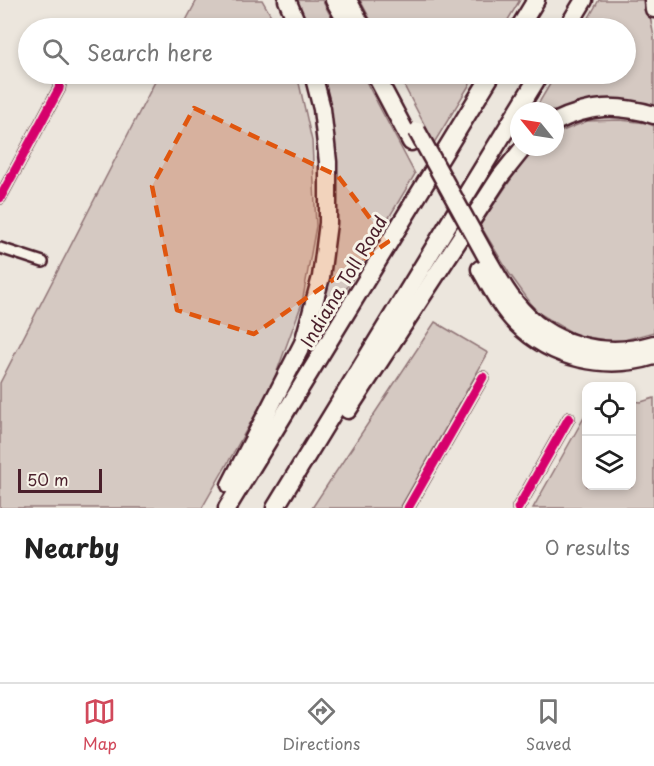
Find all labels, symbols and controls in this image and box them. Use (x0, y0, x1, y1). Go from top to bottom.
search box (18, 18, 636, 84)
icon: search (39, 35, 72, 68)
text: Search here (87, 35, 213, 68)
north arrow (510, 102, 564, 156)
street label: Indiana Toll Road (293, 210, 393, 352)
map controls (582, 382, 636, 490)
button: locate (582, 382, 636, 436)
button: layers (582, 436, 636, 490)
scale bar (18, 466, 102, 494)
text: 50 m (27, 467, 68, 491)
text: Nearby (24, 528, 119, 567)
text: 0 results (545, 532, 630, 562)
tab: Map (83, 695, 117, 755)
tab: Directions (282, 695, 360, 755)
tab: Saved (526, 695, 571, 755)

